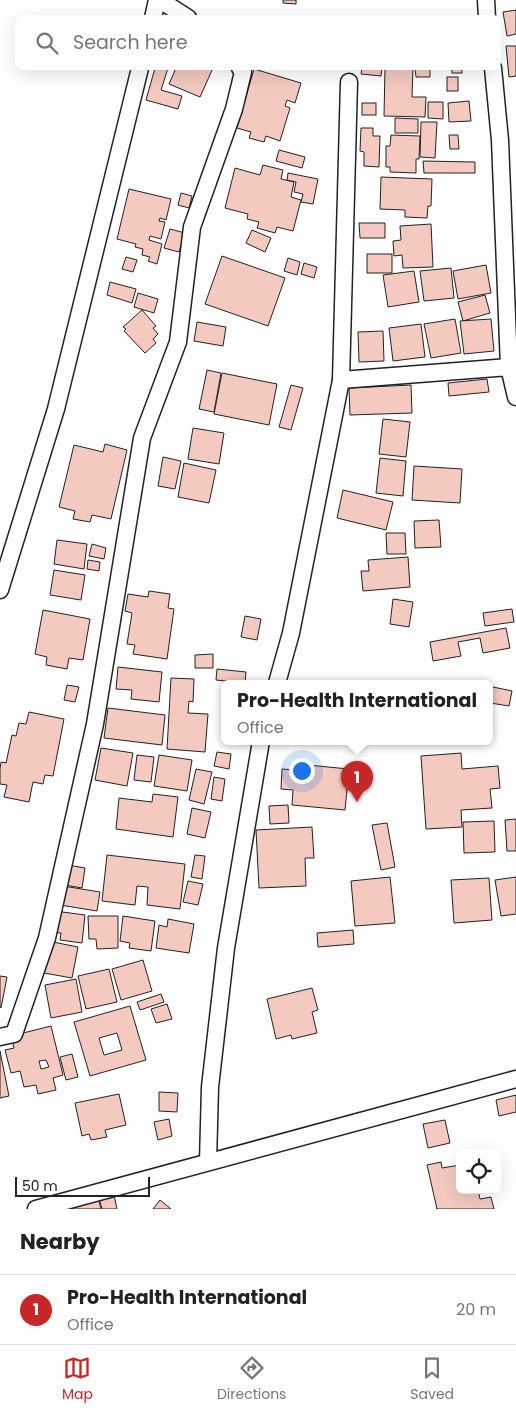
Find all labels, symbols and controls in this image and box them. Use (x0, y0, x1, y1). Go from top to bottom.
search box (15, 15, 501, 70)
icon: search (33, 29, 61, 57)
text: Search here (73, 29, 187, 56)
popup (221, 680, 493, 745)
text: Pro-Health International (237, 687, 477, 714)
text: Office (237, 716, 284, 739)
your location (289, 758, 315, 784)
pin: 1 (341, 761, 373, 802)
map controls (456, 1149, 501, 1194)
button: locate (456, 1149, 501, 1194)
scale bar (15, 1174, 150, 1197)
text: 50 m (22, 1176, 58, 1196)
text: Nearby (20, 1227, 100, 1256)
text: Pro-Health International (67, 1284, 307, 1311)
text: 1 (33, 1298, 39, 1321)
text: 20 m (456, 1298, 496, 1321)
text: Office (67, 1313, 114, 1336)
tab: Map (62, 1354, 93, 1405)
tab: Directions (217, 1354, 286, 1405)
tab: Saved (410, 1354, 454, 1405)

